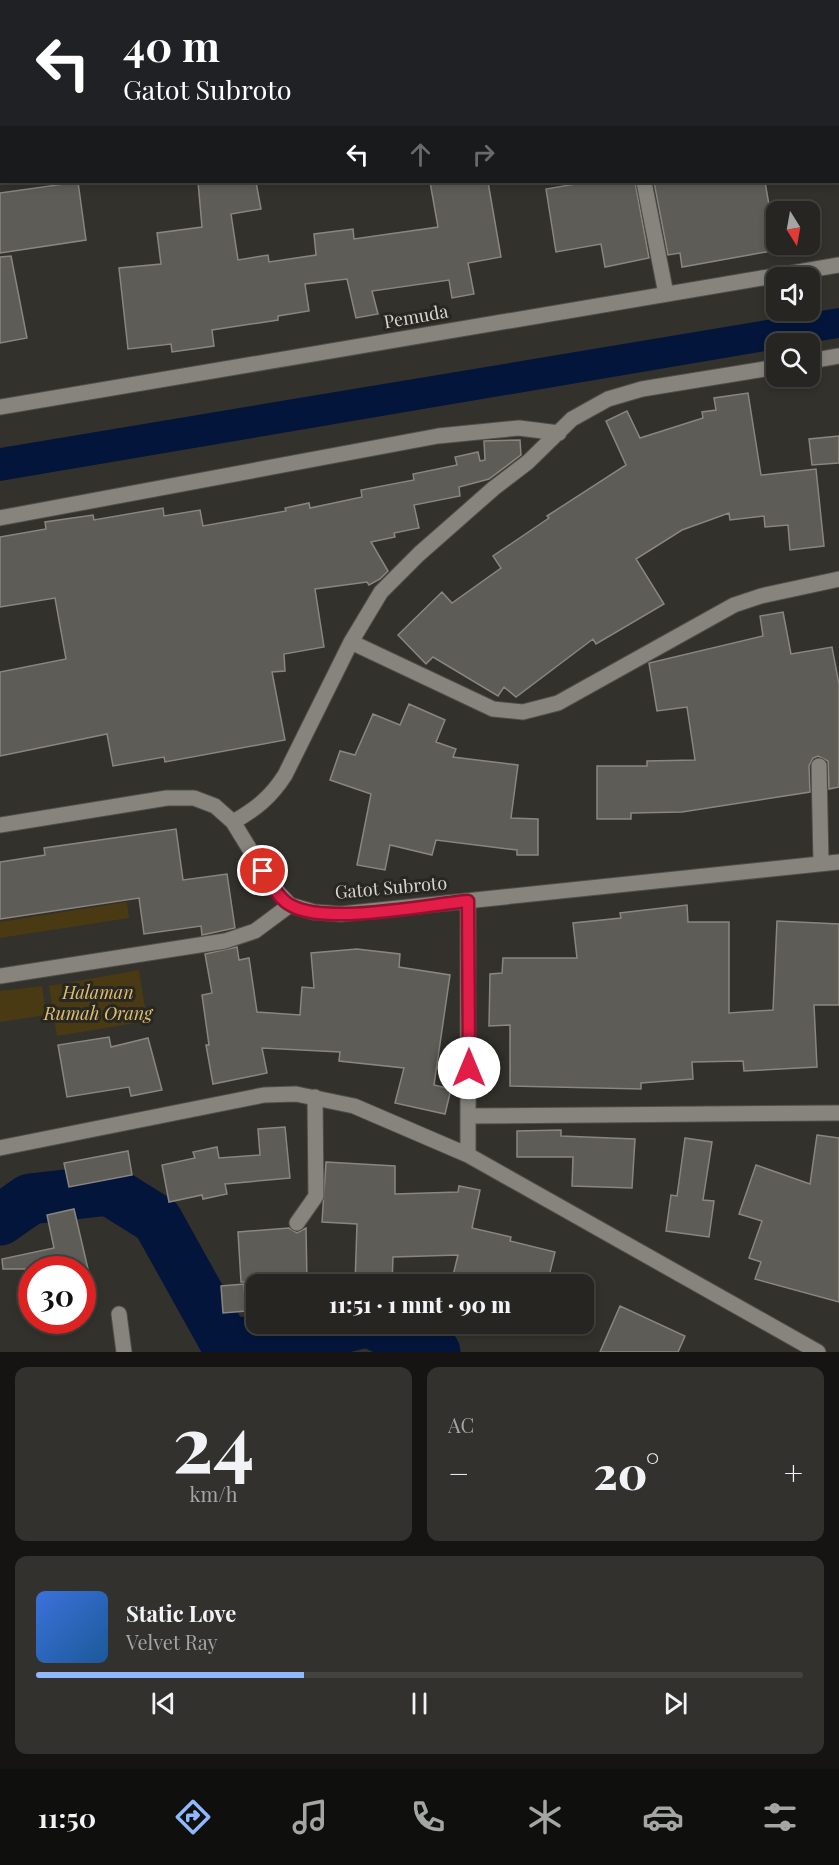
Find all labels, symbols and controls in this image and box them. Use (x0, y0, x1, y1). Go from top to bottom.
text: 40 m (123, 17, 220, 73)
icon: left (24, 24, 102, 102)
text: Gatot Subroto (123, 71, 292, 107)
icon: left (341, 138, 374, 171)
icon: ahead (404, 138, 437, 171)
icon: right (467, 138, 500, 171)
north arrow (766, 201, 820, 255)
map controls (766, 201, 820, 387)
button: sound (766, 267, 820, 321)
street label: Pemuda (382, 299, 450, 334)
button: search (766, 333, 820, 387)
pin (237, 845, 288, 896)
icon: arrive (246, 854, 279, 887)
street label: Gatot Subroto (334, 870, 448, 904)
park label: Halaman Rumah Orang (43, 980, 154, 1025)
position arrow (437, 1036, 501, 1100)
speed limit sign: 30 (18, 1256, 96, 1334)
text: 11:51 · 1 mnt · 90 m (329, 1289, 511, 1319)
text: 24 (173, 1389, 254, 1493)
text: AC (448, 1411, 474, 1438)
text: 20° (594, 1441, 659, 1501)
text: − (448, 1450, 469, 1494)
text: + (784, 1450, 803, 1494)
text: km/h (190, 1480, 237, 1507)
text: Static Love (126, 1598, 236, 1628)
text: Velvet Ray (126, 1628, 218, 1655)
icon: previous (147, 1687, 180, 1720)
icon: pause (403, 1687, 436, 1720)
icon: next (659, 1687, 692, 1720)
icon: directions (172, 1796, 214, 1838)
icon: music (289, 1796, 331, 1838)
icon: phone (407, 1796, 449, 1838)
icon: climate (524, 1796, 566, 1838)
icon: car (642, 1796, 684, 1838)
icon: filters (759, 1796, 801, 1838)
text: 11:50 (38, 1799, 96, 1835)

